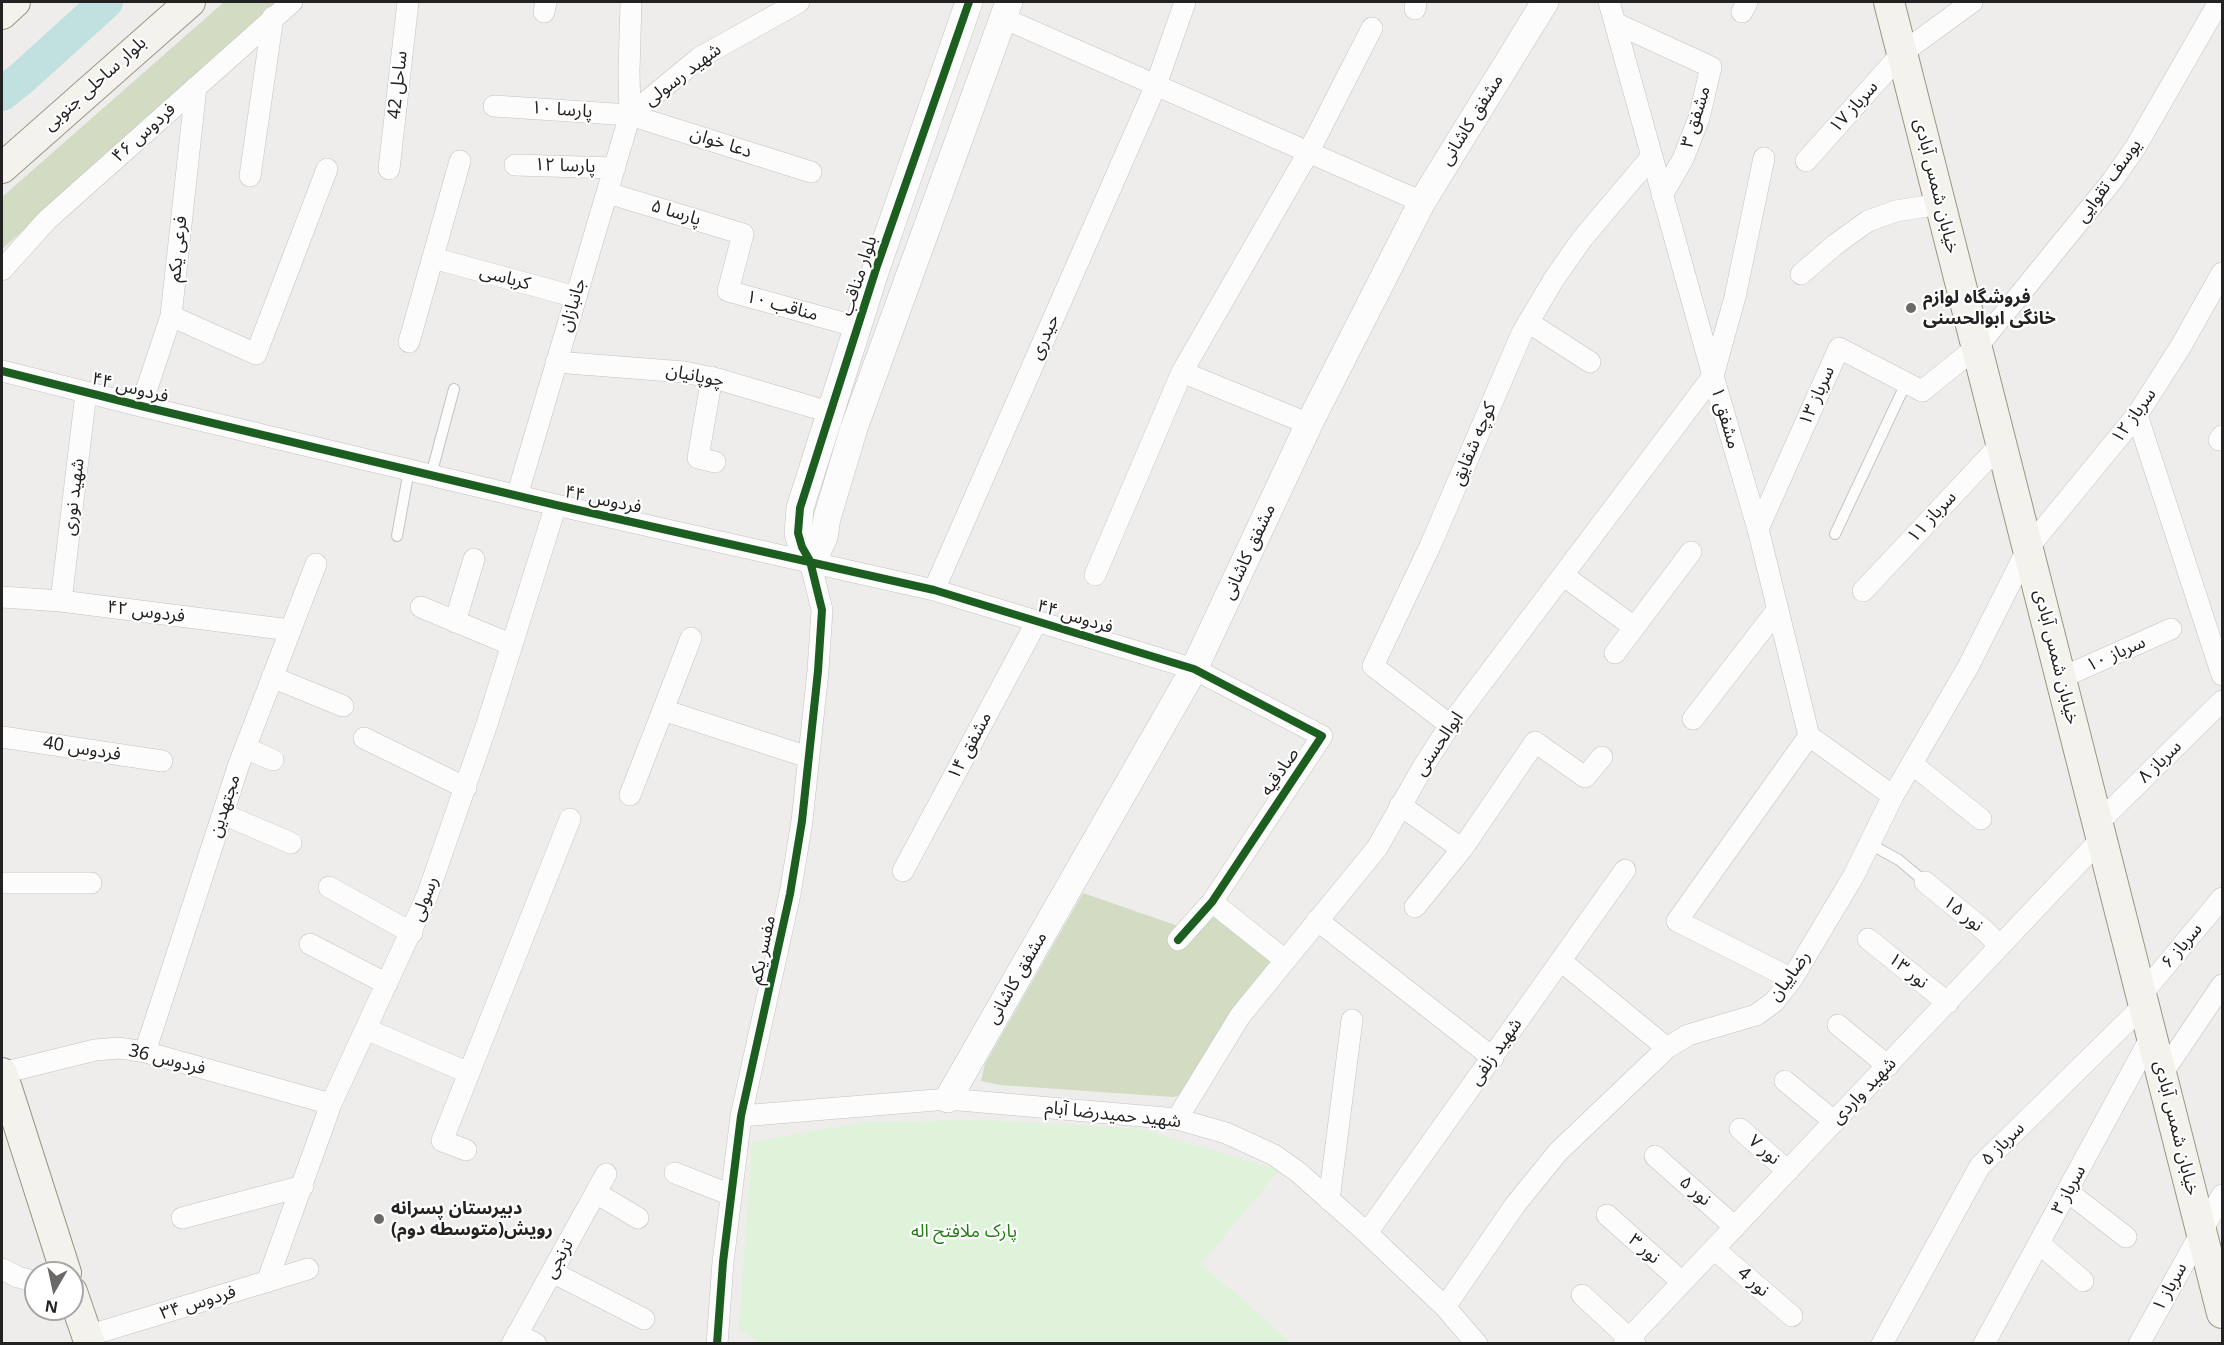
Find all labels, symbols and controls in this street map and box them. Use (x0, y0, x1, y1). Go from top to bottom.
street label: بلوار ساحلی جنوبی (39, 32, 151, 136)
street label: شهید رسولی (640, 39, 726, 111)
street label: ساحل 42 (384, 50, 412, 120)
street label: مشفق کاشانی (1436, 71, 1508, 169)
street label: سرباز ۱۷ (1825, 76, 1883, 138)
street label: مشفق ۳ (1676, 84, 1716, 150)
street label: پارسا ۱۰ (531, 97, 593, 123)
street label: فردوس ۴۶ (108, 99, 180, 167)
street label: خیابان شمس آبادی (1909, 116, 1963, 256)
street label: دعا خوان (688, 123, 754, 163)
street label: یوسف تقوایی (2071, 135, 2147, 227)
street label: پارسا ۱۲ (534, 154, 596, 178)
street label: پارسا ۵ (648, 195, 704, 231)
street label: فرعی یکم (164, 215, 192, 283)
street label: بلوار مناقب (836, 233, 882, 319)
street label: کرباسی (477, 261, 533, 295)
street label: جانبازان (555, 276, 591, 334)
street label: مناقب ۱۰ (744, 286, 820, 326)
place label: فروشگاه لوازم خانگی ابوالحسنی (1923, 287, 2056, 330)
marker: فروشگاه لوازم خانگی ابوالحسنی (1904, 301, 1918, 315)
street label: حیدری (1026, 311, 1064, 363)
street label: چوپانیان (664, 360, 726, 392)
street label: سرباز ۱۳ (1794, 363, 1840, 429)
street label: فردوس ۴۴ (89, 368, 171, 408)
street label: سرباز ۱۲ (2107, 384, 2161, 448)
street label: مشفق ۱ (1706, 385, 1744, 451)
street label: کوچه شقایق (1447, 399, 1501, 489)
street label: شهید نوری (59, 457, 89, 537)
street label: فردوس ۴۴ (562, 481, 644, 519)
street label: سرباز ۱۱ (1903, 487, 1961, 547)
street label: مشفق کاشانی (1217, 501, 1281, 603)
street label: خیابان شمس آبادی (2029, 587, 2083, 727)
street label: فردوس ۴۴ (1034, 595, 1116, 639)
street label: فردوس ۴۲ (106, 597, 186, 627)
street label: سرباز ۱۰ (2083, 631, 2149, 677)
street label: مشفق ۱۴ (943, 708, 997, 784)
street label: ابوالحسنی (1410, 708, 1468, 780)
street label: فردوس 40 (42, 732, 122, 766)
street label: سرباز ۸ (2134, 736, 2186, 788)
street label: صادقیه (1256, 744, 1304, 800)
street label: مجتهدین (205, 772, 245, 840)
street label: رسولی (407, 873, 443, 925)
street label: نور ۱۵ (1939, 891, 1987, 937)
street label: مفسر یکم (745, 913, 781, 987)
street label: سرباز ۶ (2157, 919, 2207, 973)
street label: مشفق کاشانی (982, 928, 1052, 1028)
street label: رضاییان (1764, 947, 1816, 1005)
street label: نور ۱۳ (1884, 948, 1932, 994)
street label: شهید زلفی (1465, 1014, 1527, 1090)
street label: فردوس 36 (126, 1040, 208, 1080)
street label: شهید واردی (1827, 1053, 1901, 1129)
street label: خیابان شمس آبادی (2149, 1058, 2203, 1198)
street label: شهید حمیدرضا آبام (1044, 1097, 1182, 1133)
street label: سرباز ۵ (1977, 1118, 2029, 1170)
street label: نور ۷ (1744, 1130, 1784, 1170)
street label: سرباز ۳ (2047, 1162, 2091, 1218)
street label: نور ۵ (1675, 1171, 1715, 1211)
place label: دبیرستان پسرانه رویش(متوسطه دوم) (391, 1198, 553, 1240)
marker: دبیرستان پسرانه رویش(متوسطه دوم) (372, 1212, 386, 1226)
park label: پارک ملافتح اله (911, 1221, 1017, 1243)
street label: نور ۳ (1624, 1229, 1664, 1269)
street label: ترنجی (539, 1236, 579, 1282)
street label: سرباز ۱ (2148, 1259, 2192, 1315)
north arrow (24, 1261, 84, 1321)
street label: نور 4 (1733, 1262, 1773, 1302)
street label: فردوس ۳۴ (157, 1281, 239, 1325)
text: N (43, 1295, 60, 1319)

